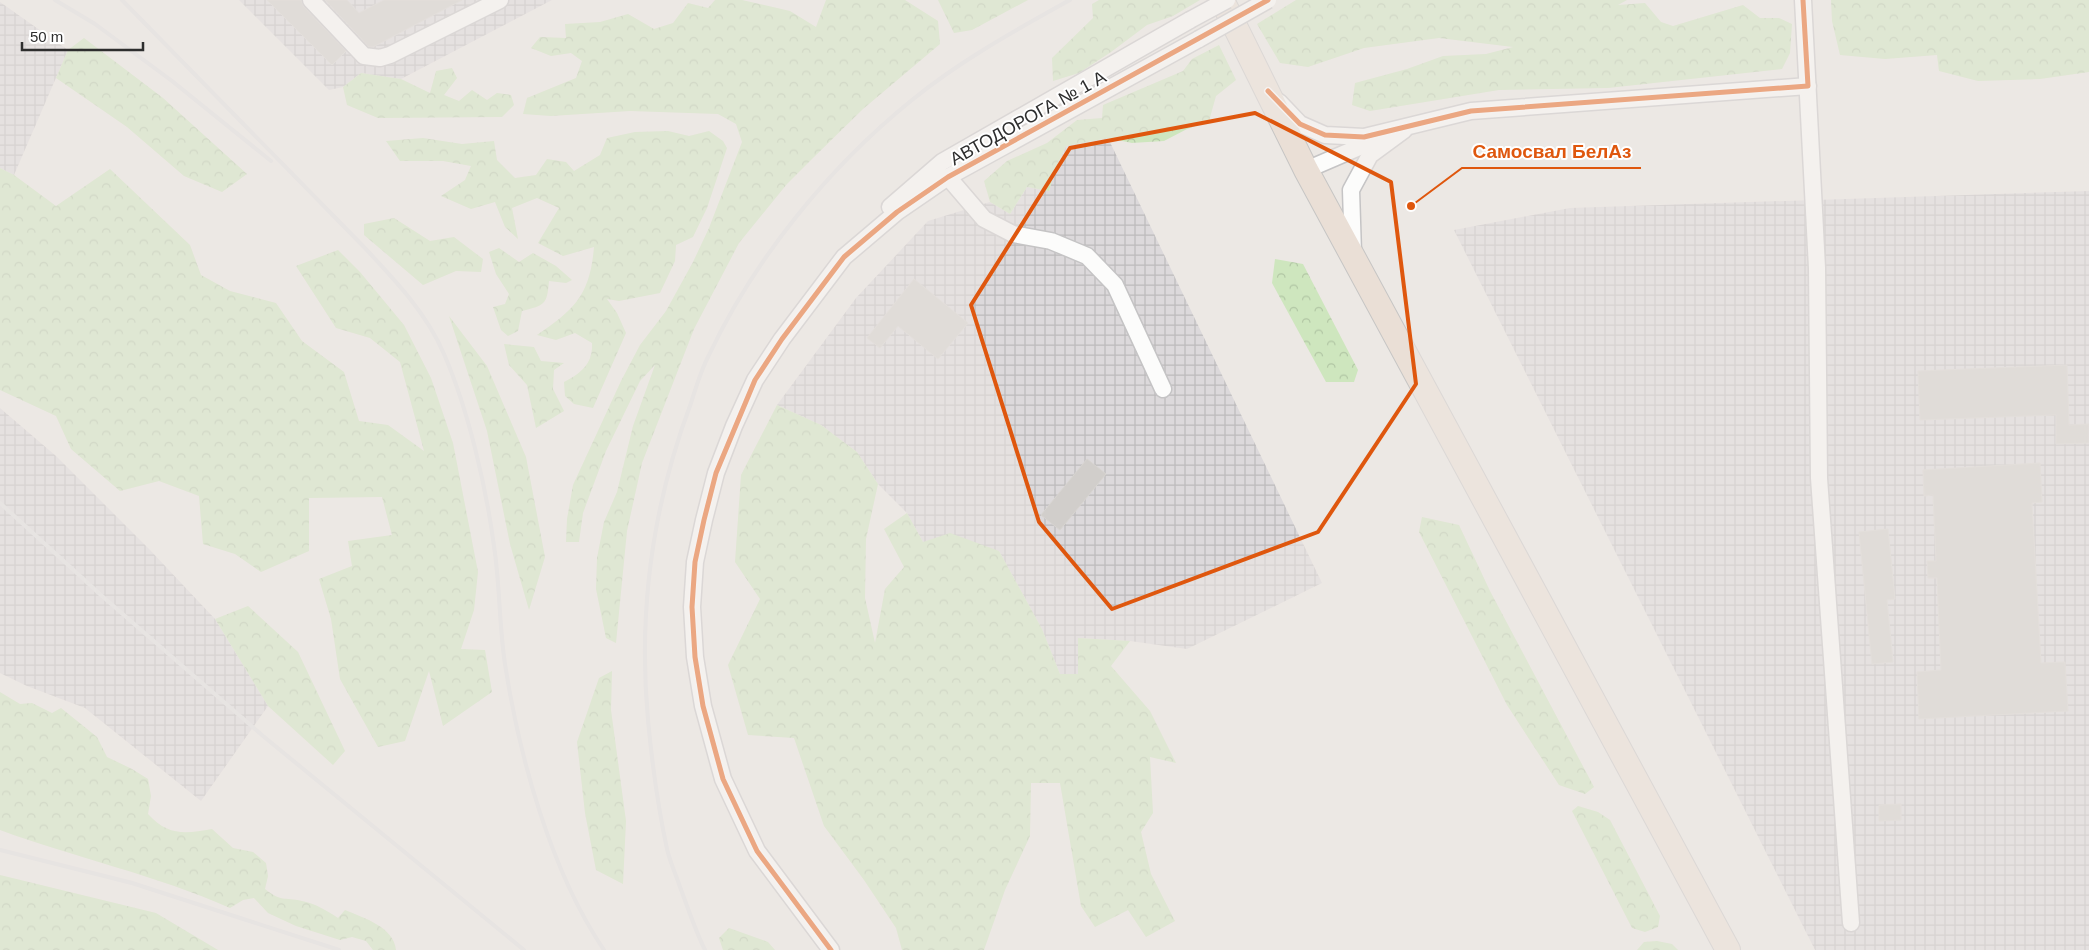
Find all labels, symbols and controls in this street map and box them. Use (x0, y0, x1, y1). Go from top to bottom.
scale bar (22, 20, 144, 52)
text: 50 m (30, 28, 63, 45)
street label: АВТОДОРОГА № 1 А (946, 67, 1110, 169)
callout: Самосвал БелАз (1462, 134, 1641, 168)
text: Самосвал БелАз (1472, 141, 1632, 162)

